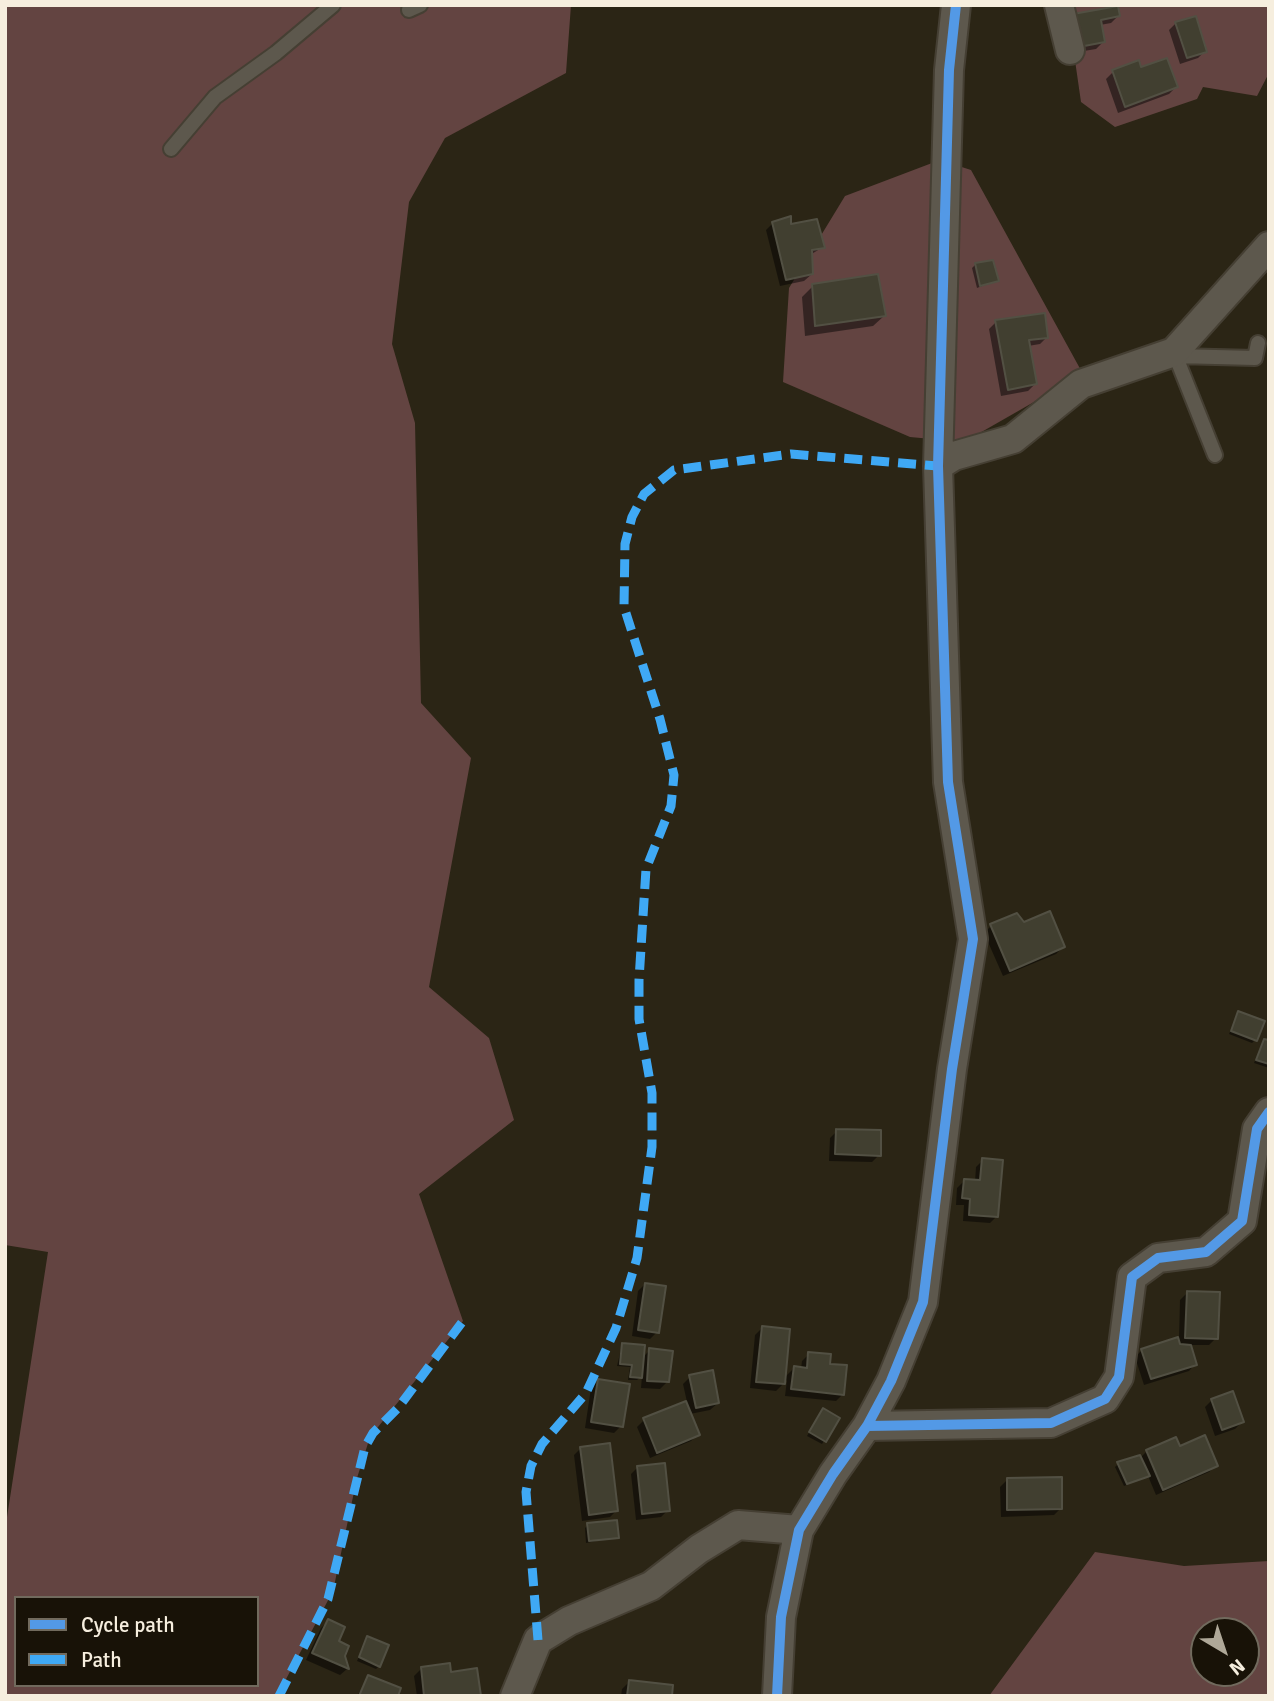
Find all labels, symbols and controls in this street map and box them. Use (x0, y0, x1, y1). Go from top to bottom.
legend (14, 1596, 259, 1687)
text: Cycle path (81, 1612, 175, 1638)
north arrow (1190, 1617, 1260, 1687)
text: Path (81, 1647, 122, 1673)
text: N (1224, 1653, 1250, 1680)

